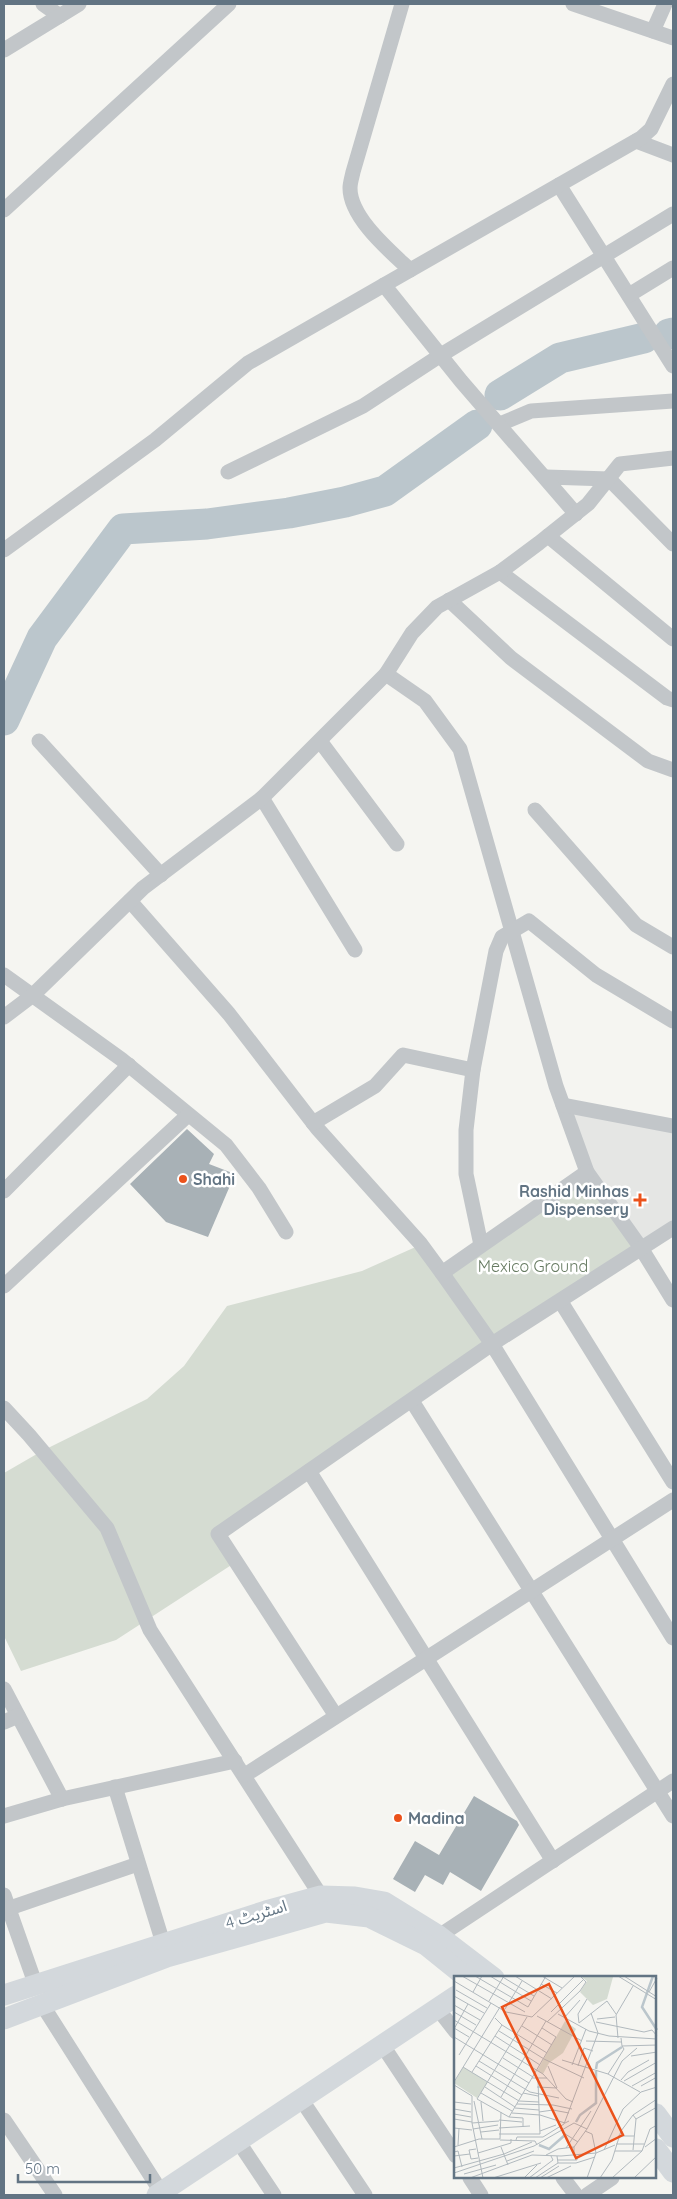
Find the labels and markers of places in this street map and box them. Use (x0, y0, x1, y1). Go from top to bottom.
place label: Shahi (193, 1169, 235, 1189)
marker: Shahi (177, 1173, 189, 1185)
place label: Rashid Minhas Dispensery (519, 1181, 629, 1219)
marker: Rashid Minhas Dispensery (633, 1193, 647, 1207)
place label: Madina (408, 1808, 465, 1828)
marker: Madina (392, 1812, 404, 1824)

